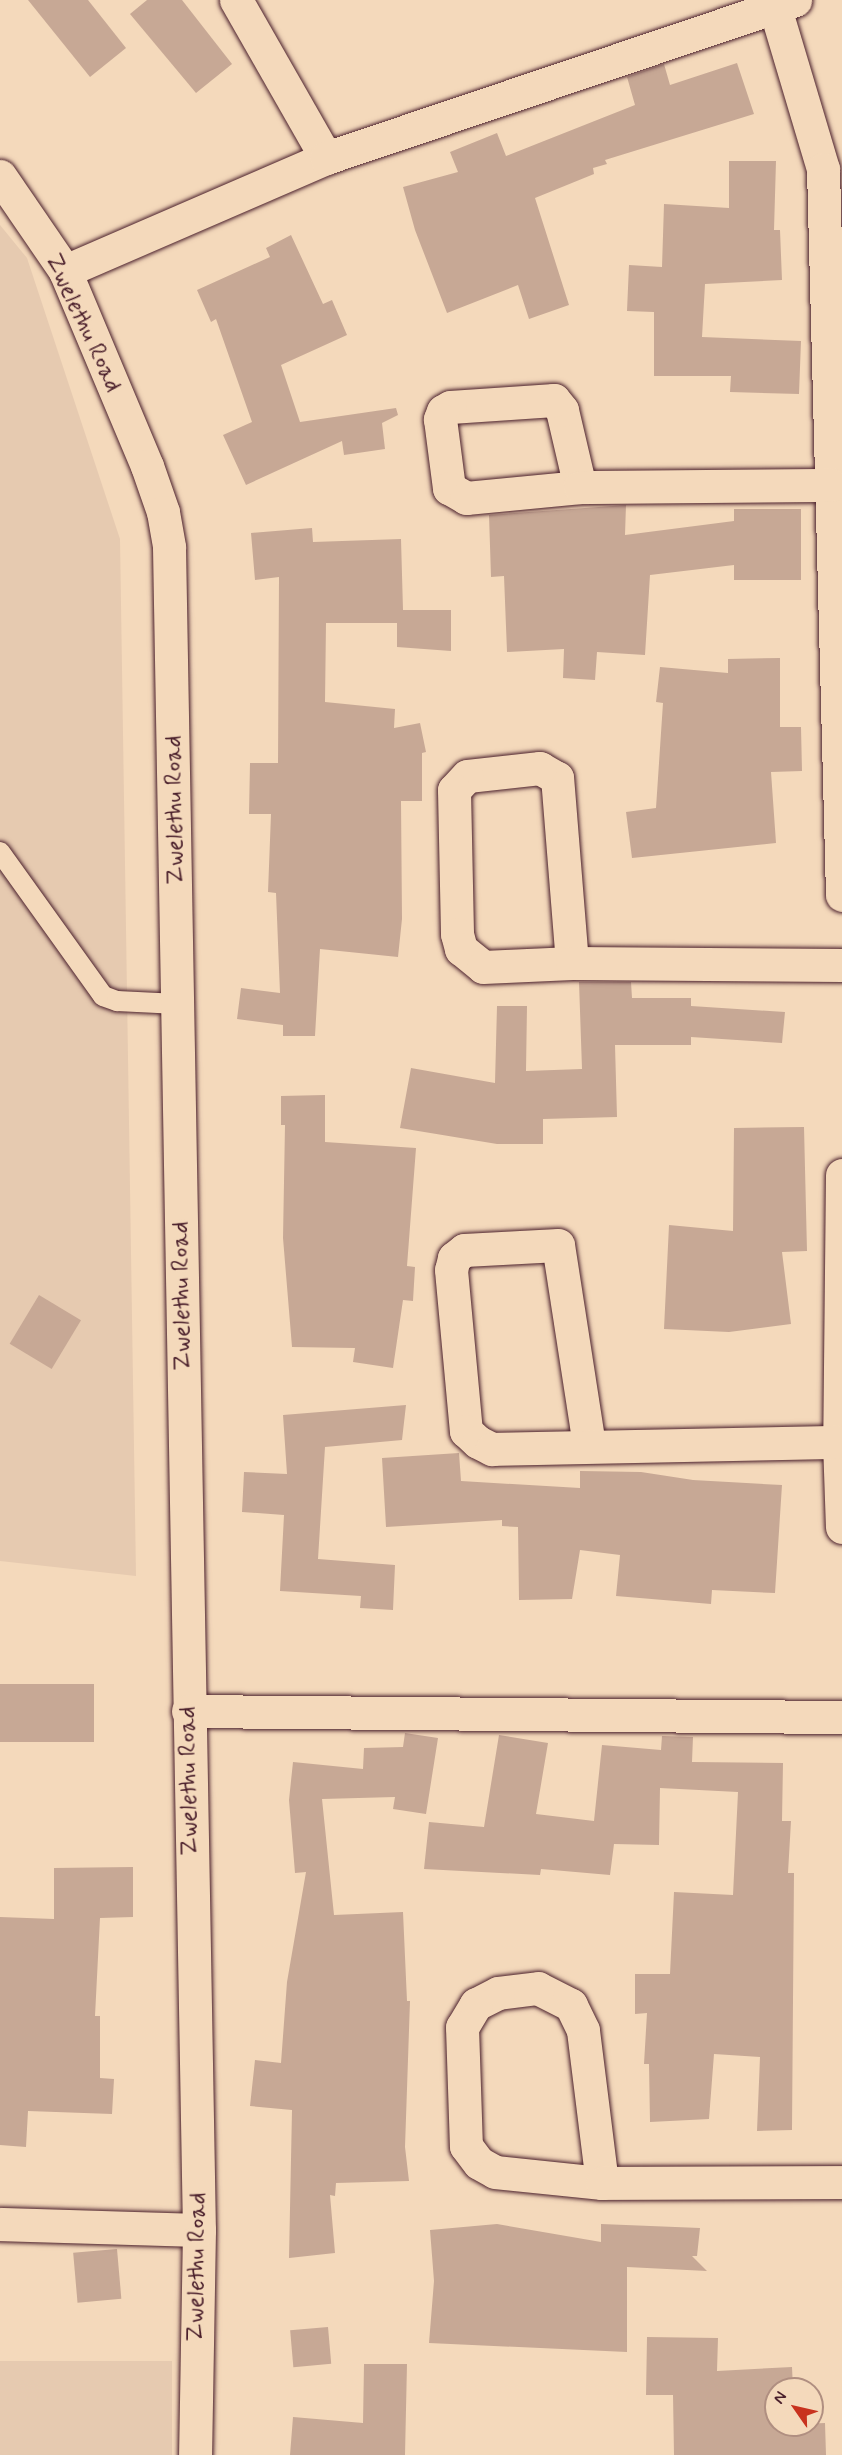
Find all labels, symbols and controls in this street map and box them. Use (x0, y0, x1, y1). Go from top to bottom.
street label: Zwelethu Road (39, 250, 127, 396)
street label: Zwelethu Road (159, 736, 191, 884)
street label: Zwelethu Road (166, 1222, 198, 1370)
street label: Zwelethu Road (173, 1707, 205, 1855)
street label: Zwelethu Road (181, 2193, 213, 2341)
north arrow (764, 2377, 824, 2437)
text: N (769, 2387, 792, 2408)

